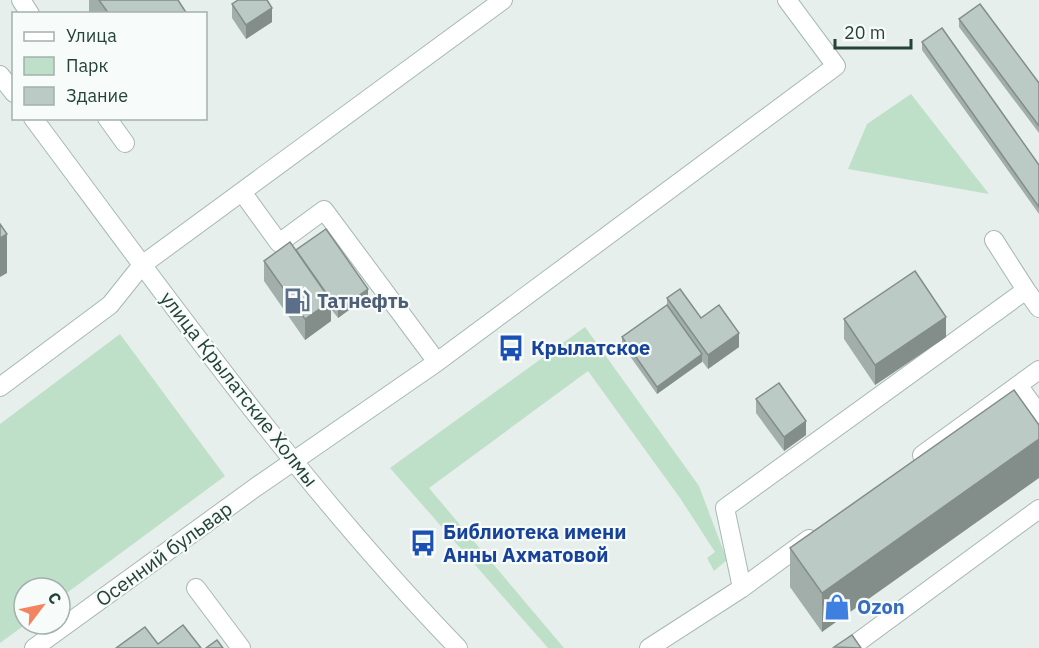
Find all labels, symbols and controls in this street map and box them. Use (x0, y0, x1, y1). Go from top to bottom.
legend (12, 12, 207, 120)
scale bar (835, 12, 912, 50)
text: 20 m (844, 21, 886, 44)
text: Улица (66, 24, 117, 47)
text: Парк (66, 54, 109, 77)
text: Здание (66, 84, 128, 107)
street label: улица Крылатские Холмы (154, 285, 324, 492)
fuel station icon: Татнефть (282, 286, 312, 316)
place label: Татнефть (317, 287, 409, 314)
bus stop icon: Крылатское (496, 333, 526, 363)
place label: Крылатское (531, 334, 650, 361)
street label: Осенний бульвар (90, 495, 237, 612)
place label: Библиотека имени Анны Ахматовой (443, 518, 626, 568)
bus stop icon: Библиотека имени Анны Ахматовой (408, 528, 438, 558)
north arrow (12, 576, 72, 636)
text: С (43, 588, 66, 608)
shop icon: Ozon (822, 592, 852, 622)
place label: Ozon (857, 593, 905, 620)

